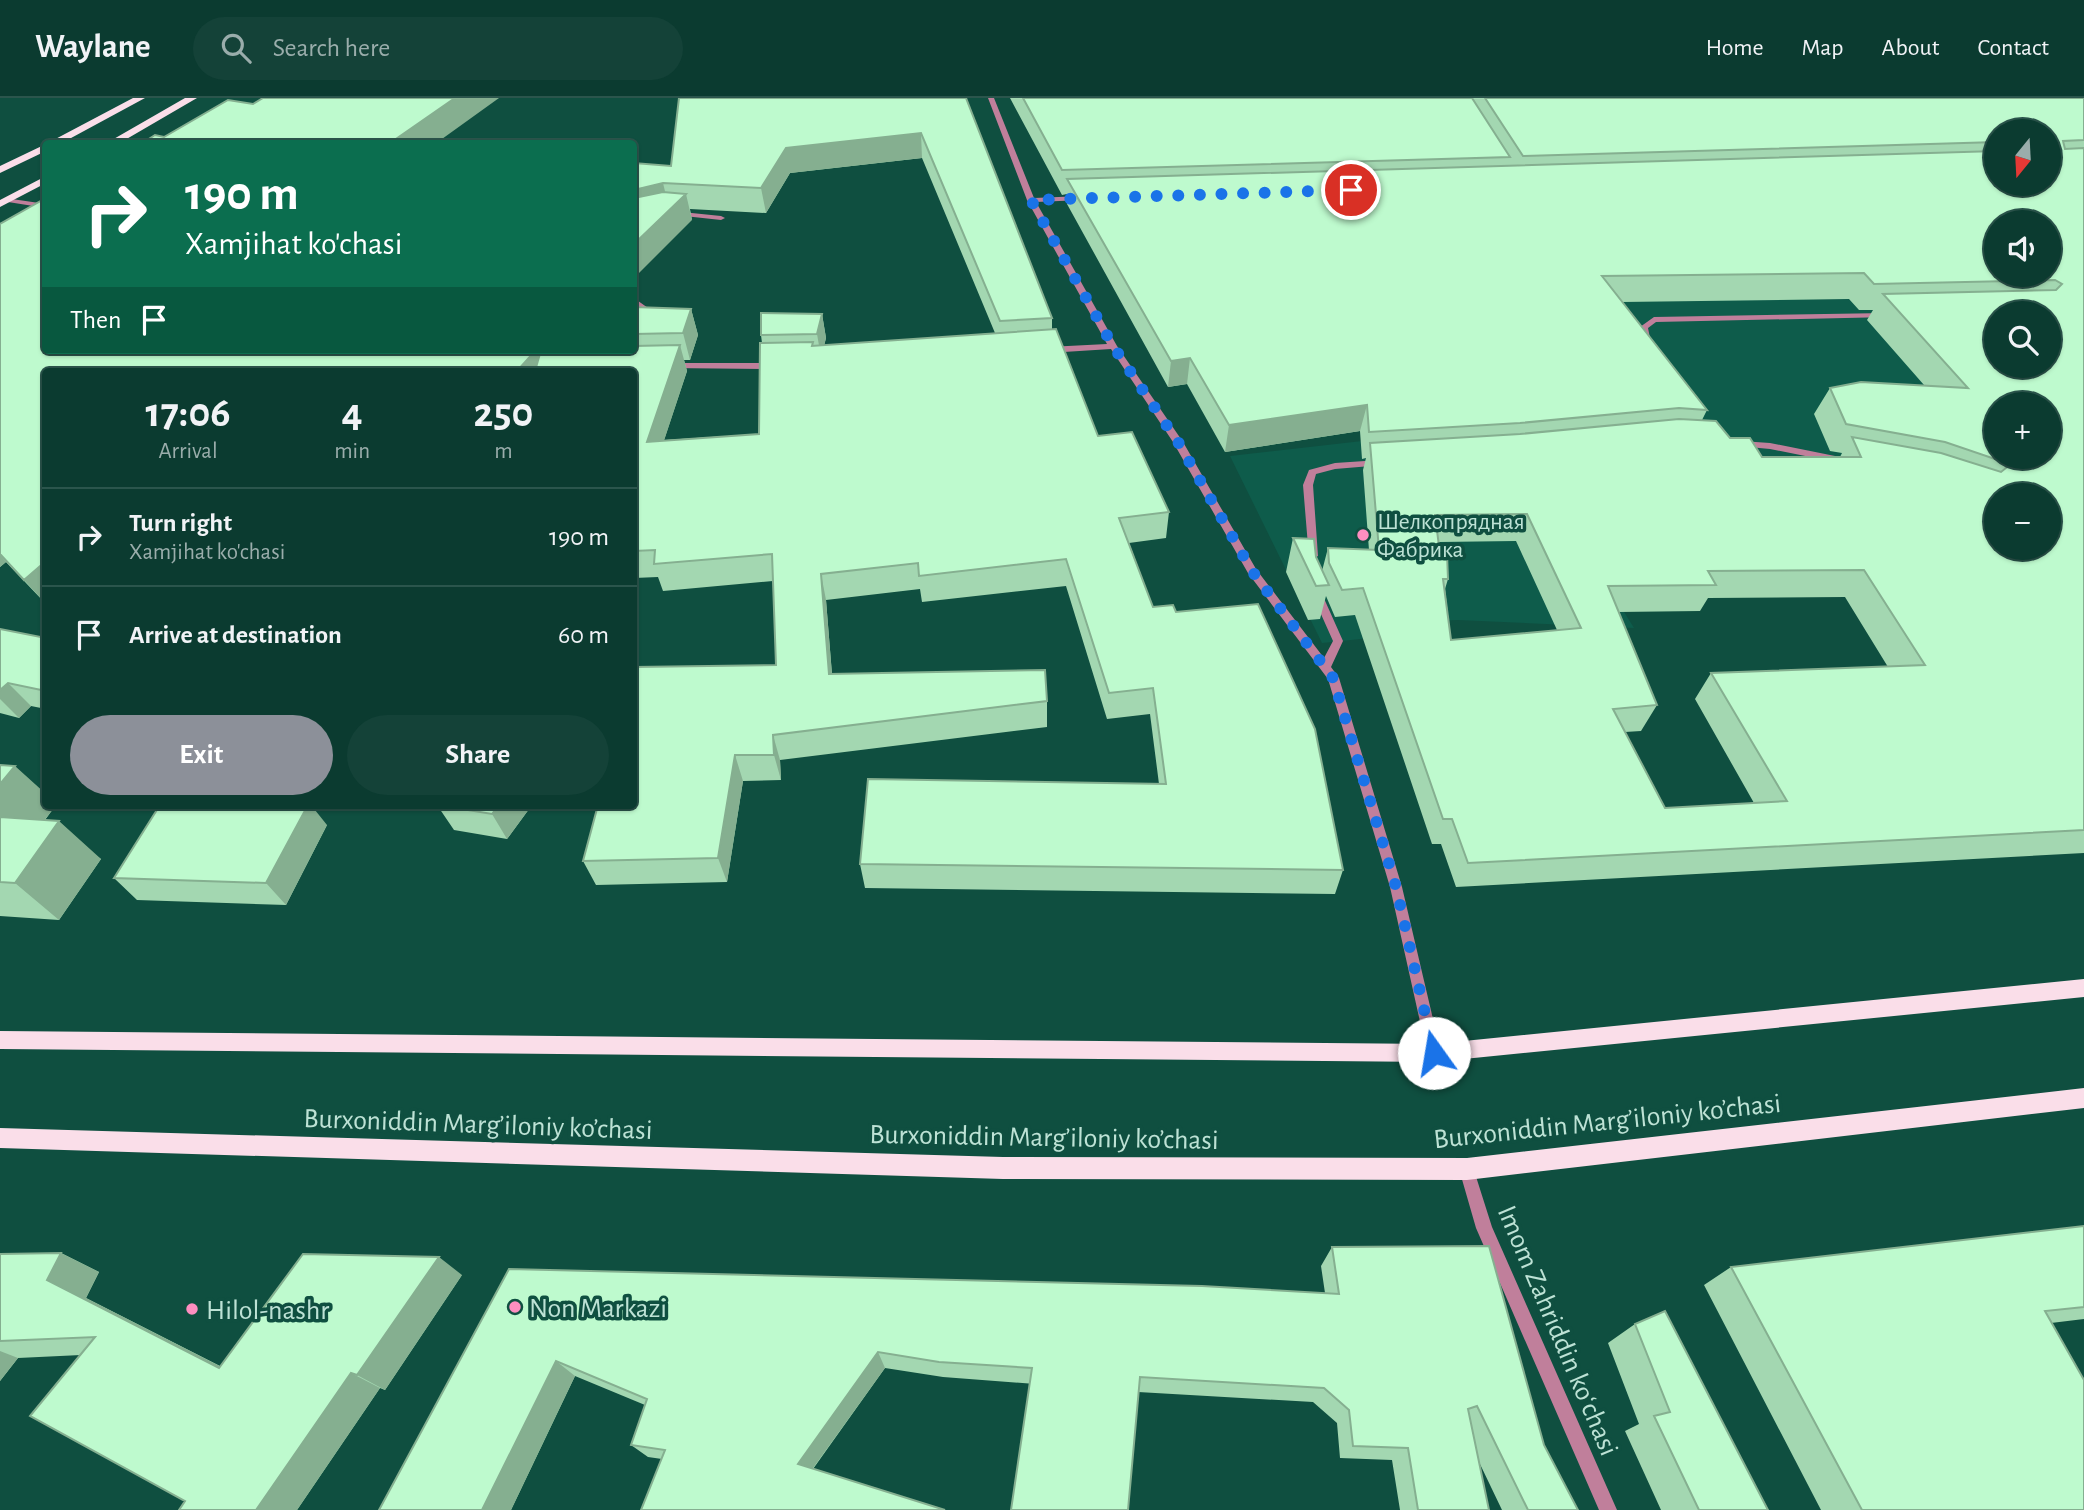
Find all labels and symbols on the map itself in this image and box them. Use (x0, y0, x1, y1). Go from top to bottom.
north arrow (1984, 119, 2062, 196)
pin (1321, 160, 1381, 220)
place label: Шелкопрядная Фабрика (1377, 510, 1525, 562)
marker: Шелкопрядная Фабрика (1355, 527, 1371, 543)
position arrow (1397, 1016, 1471, 1090)
street label: Burxoniddin Marg’iloniy ko’chasi (1432, 1090, 1782, 1154)
street label: Burxoniddin Marg’iloniy ko’chasi (303, 1105, 653, 1145)
street label: Burxoniddin Marg’iloniy ko’chasi (869, 1121, 1219, 1155)
street label: Imom Zahriddin koʻchasi (1492, 1202, 1623, 1460)
place label: Non Markazi (529, 1295, 667, 1323)
place label: Hilol-nashr (206, 1297, 329, 1325)
marker: Non Markazi (507, 1299, 523, 1315)
marker: Hilol-nashr (184, 1301, 200, 1317)

